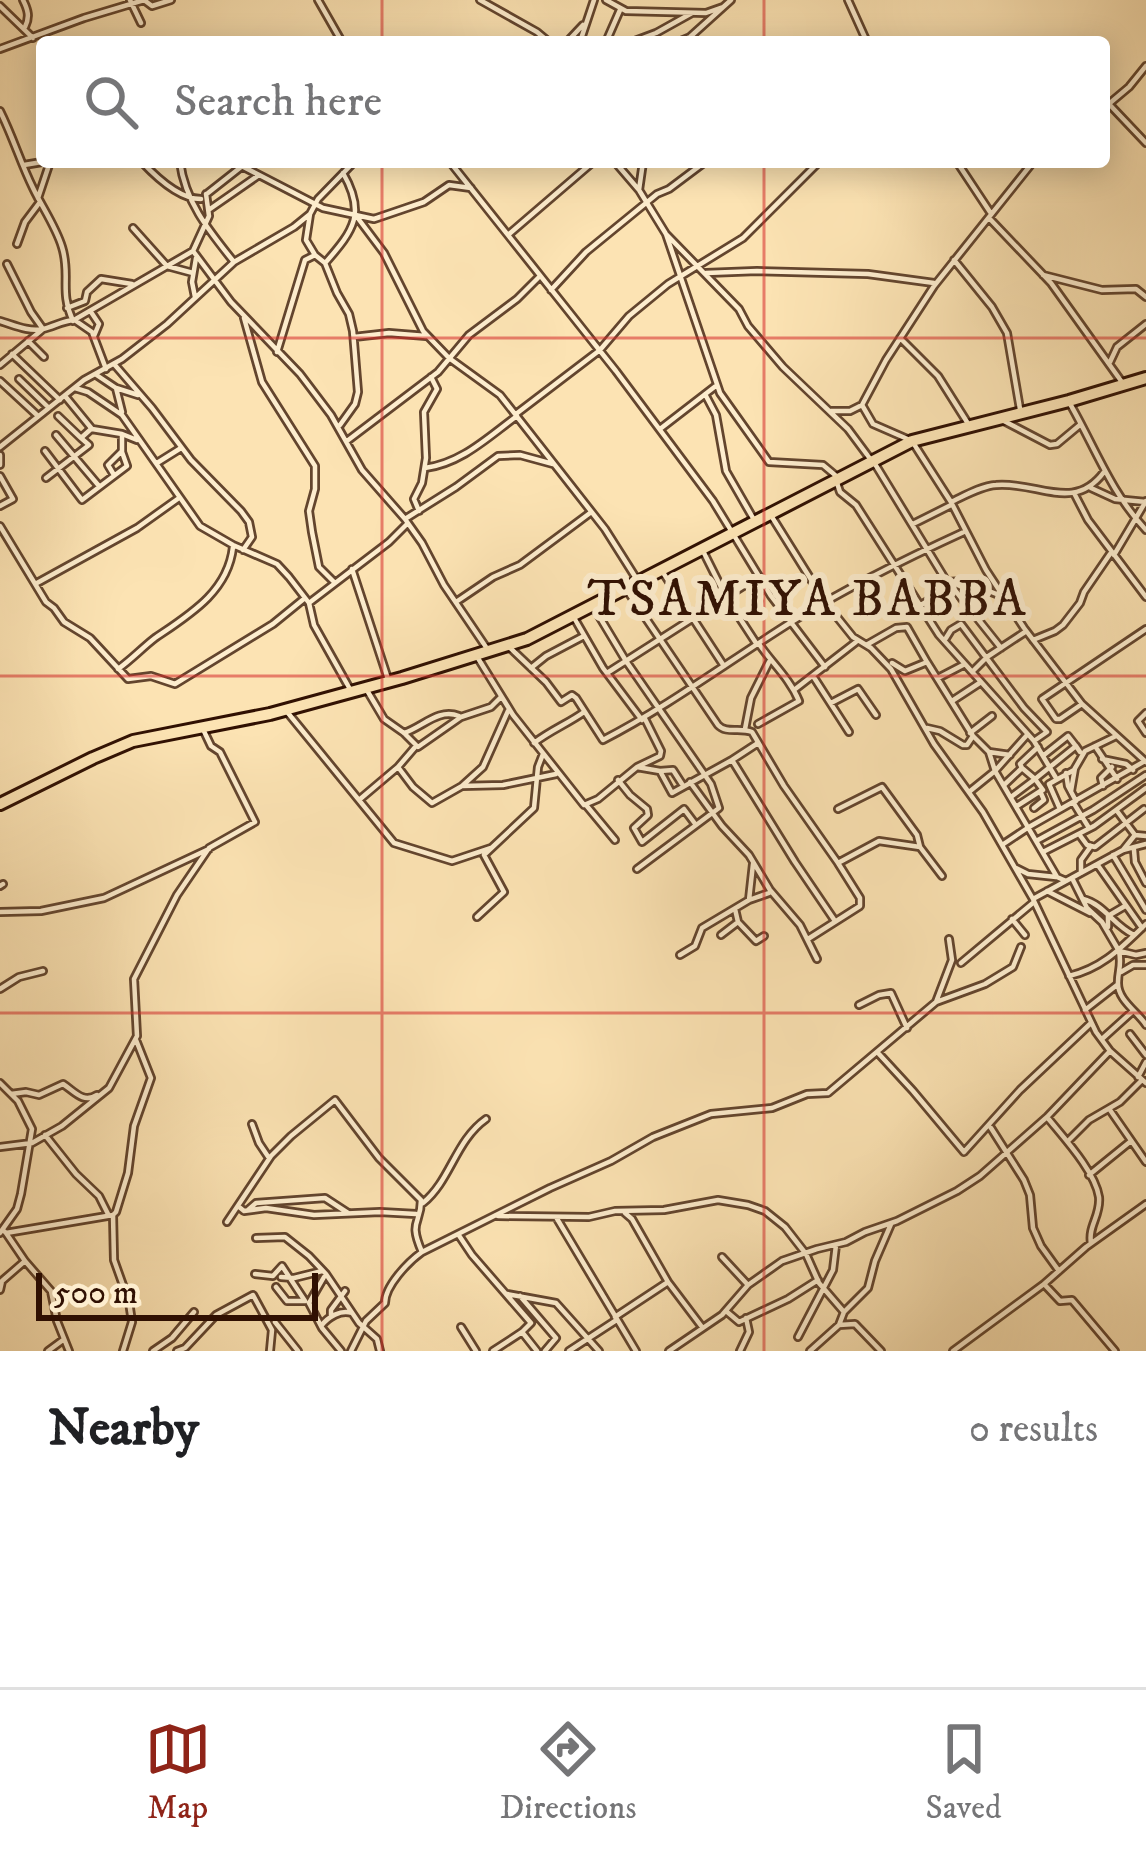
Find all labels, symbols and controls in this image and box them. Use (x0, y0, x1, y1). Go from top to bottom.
search box (36, 36, 1110, 168)
icon: search (78, 69, 144, 135)
text: Search here (174, 74, 382, 130)
district label: TSAMIYA BABBA (587, 568, 1029, 632)
scale bar (36, 1267, 318, 1320)
text: 500 m (54, 1273, 138, 1314)
text: Nearby (48, 1397, 199, 1461)
text: 0 results (969, 1405, 1098, 1454)
tab: Map (145, 1716, 211, 1829)
tab: Directions (500, 1716, 636, 1829)
tab: Saved (926, 1716, 1001, 1829)

